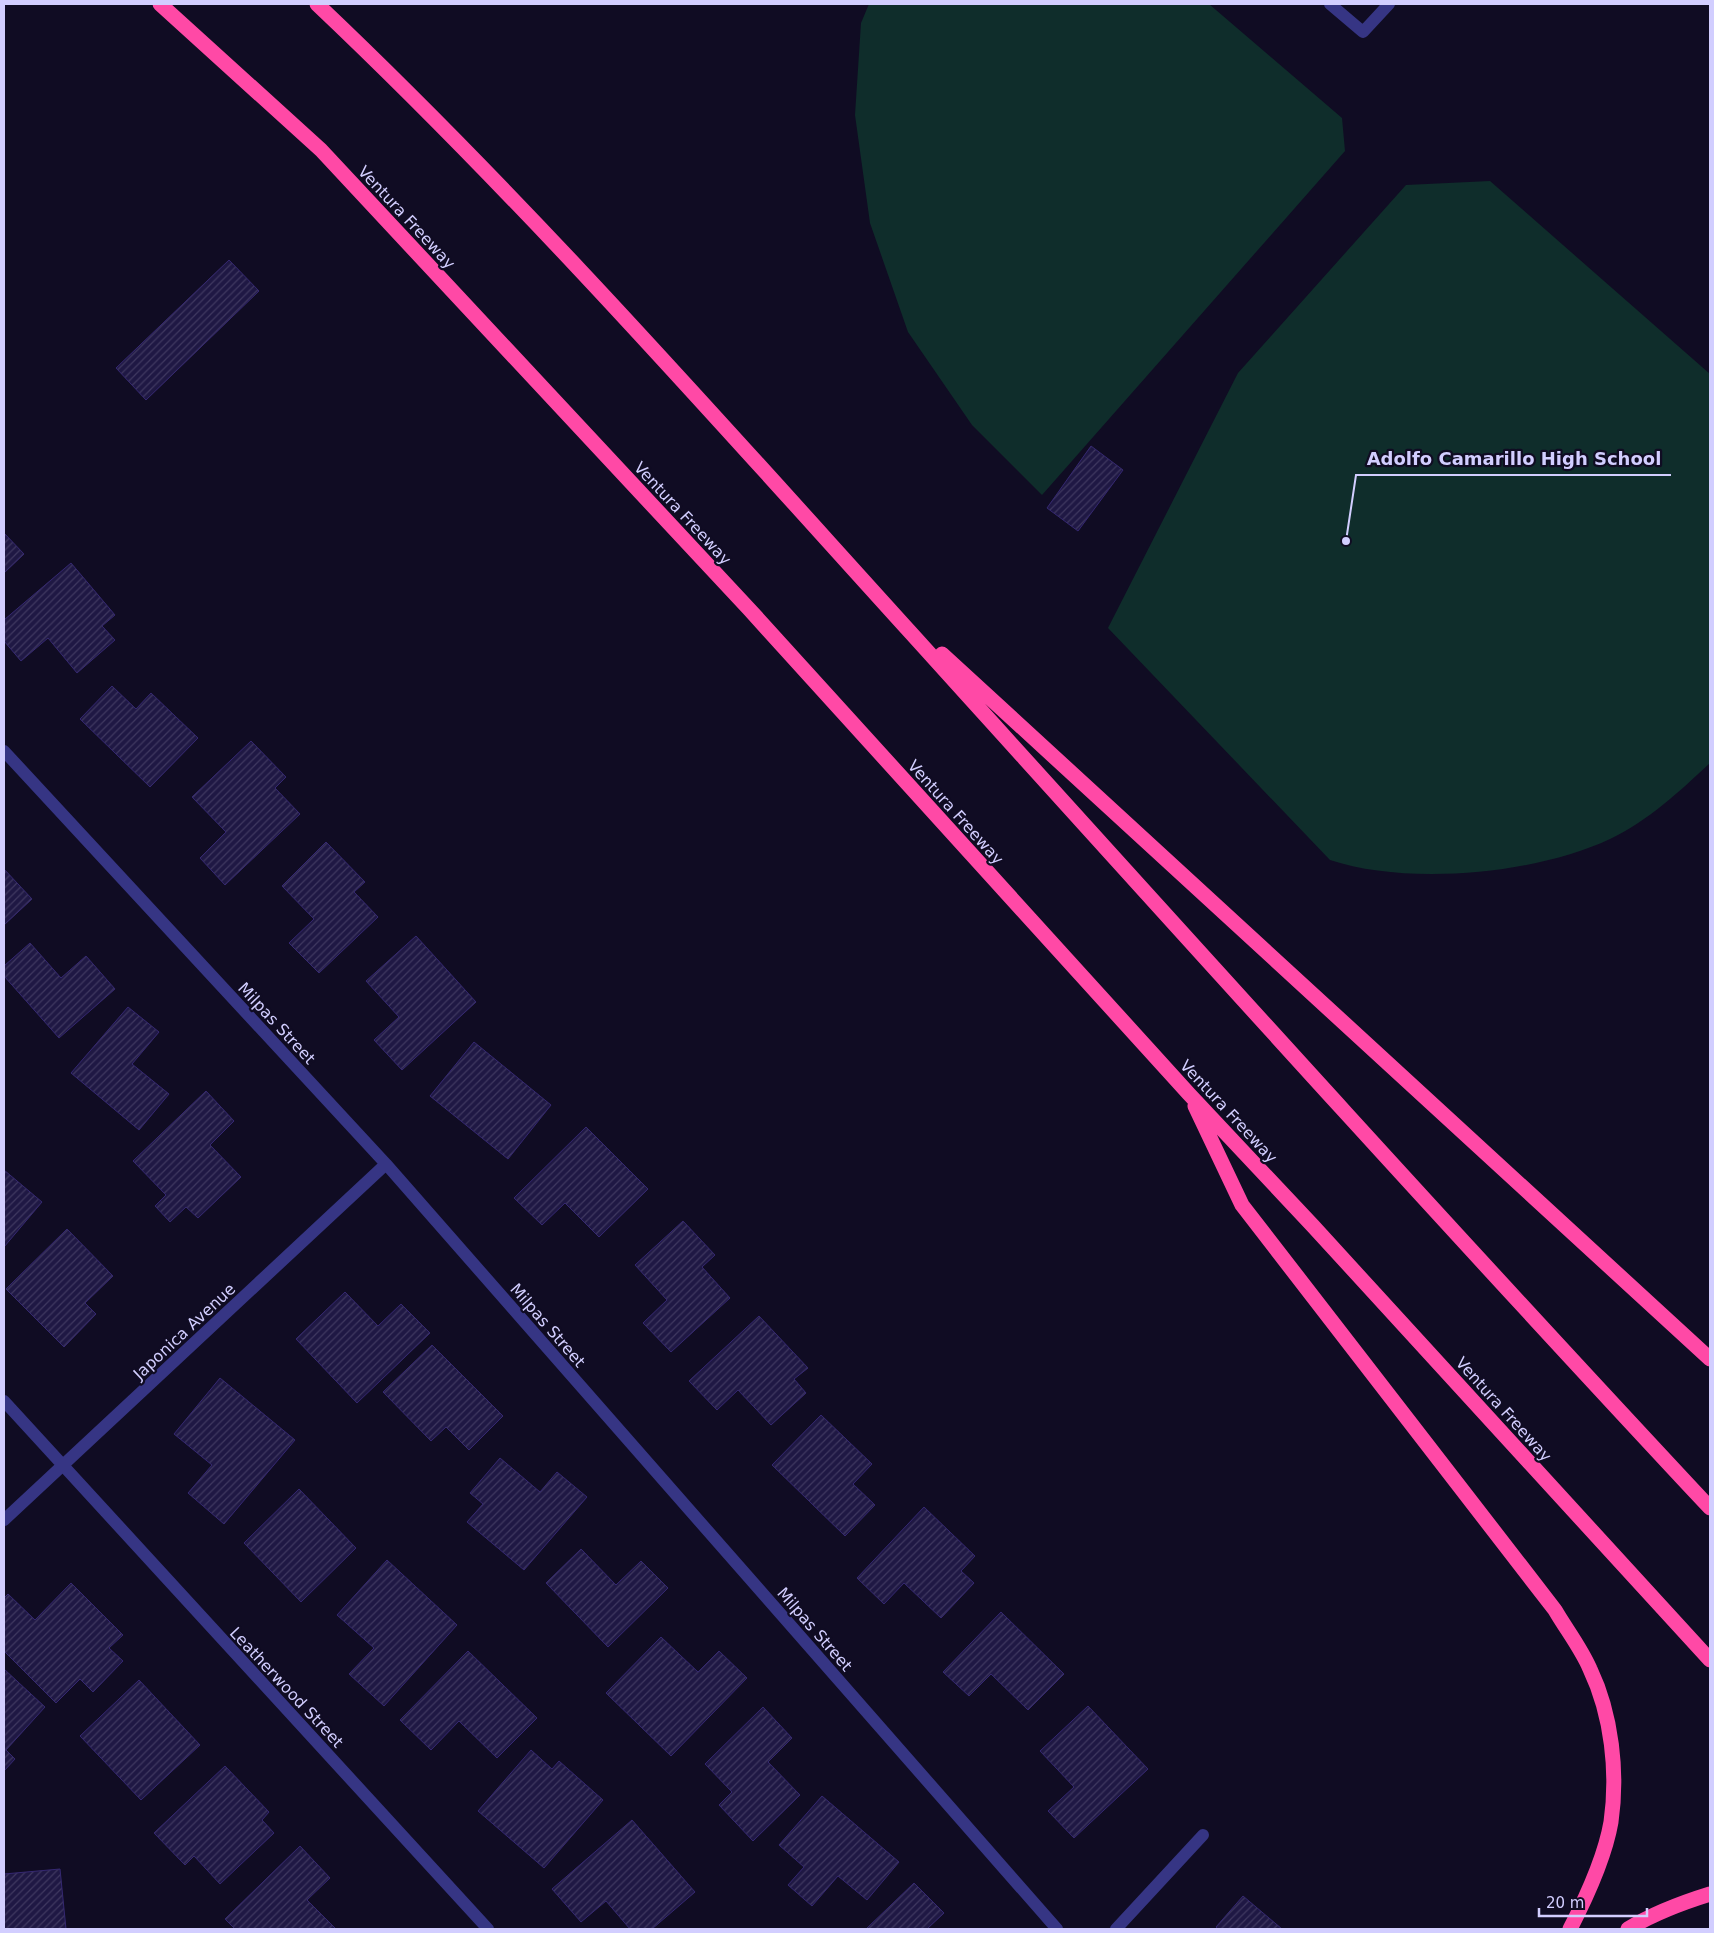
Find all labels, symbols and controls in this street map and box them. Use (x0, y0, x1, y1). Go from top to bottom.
street label: Ventura Freeway (354, 162, 459, 273)
callout: Adolfo Camarillo High School (1356, 442, 1671, 475)
text: Adolfo Camarillo High School (1367, 448, 1661, 469)
street label: Ventura Freeway (630, 458, 735, 569)
street label: Ventura Freeway (904, 756, 1007, 868)
street label: Milpas Street (234, 979, 319, 1068)
street label: Ventura Freeway (1176, 1056, 1281, 1167)
street label: Japonica Avenue (129, 1279, 239, 1384)
street label: Milpas Street (506, 1280, 589, 1371)
street label: Ventura Freeway (1452, 1353, 1555, 1465)
street label: Milpas Street (773, 1584, 856, 1675)
street label: Leatherwood Street (226, 1623, 347, 1751)
scale bar (1539, 1886, 1646, 1918)
text: 20 m (1546, 1894, 1584, 1912)

